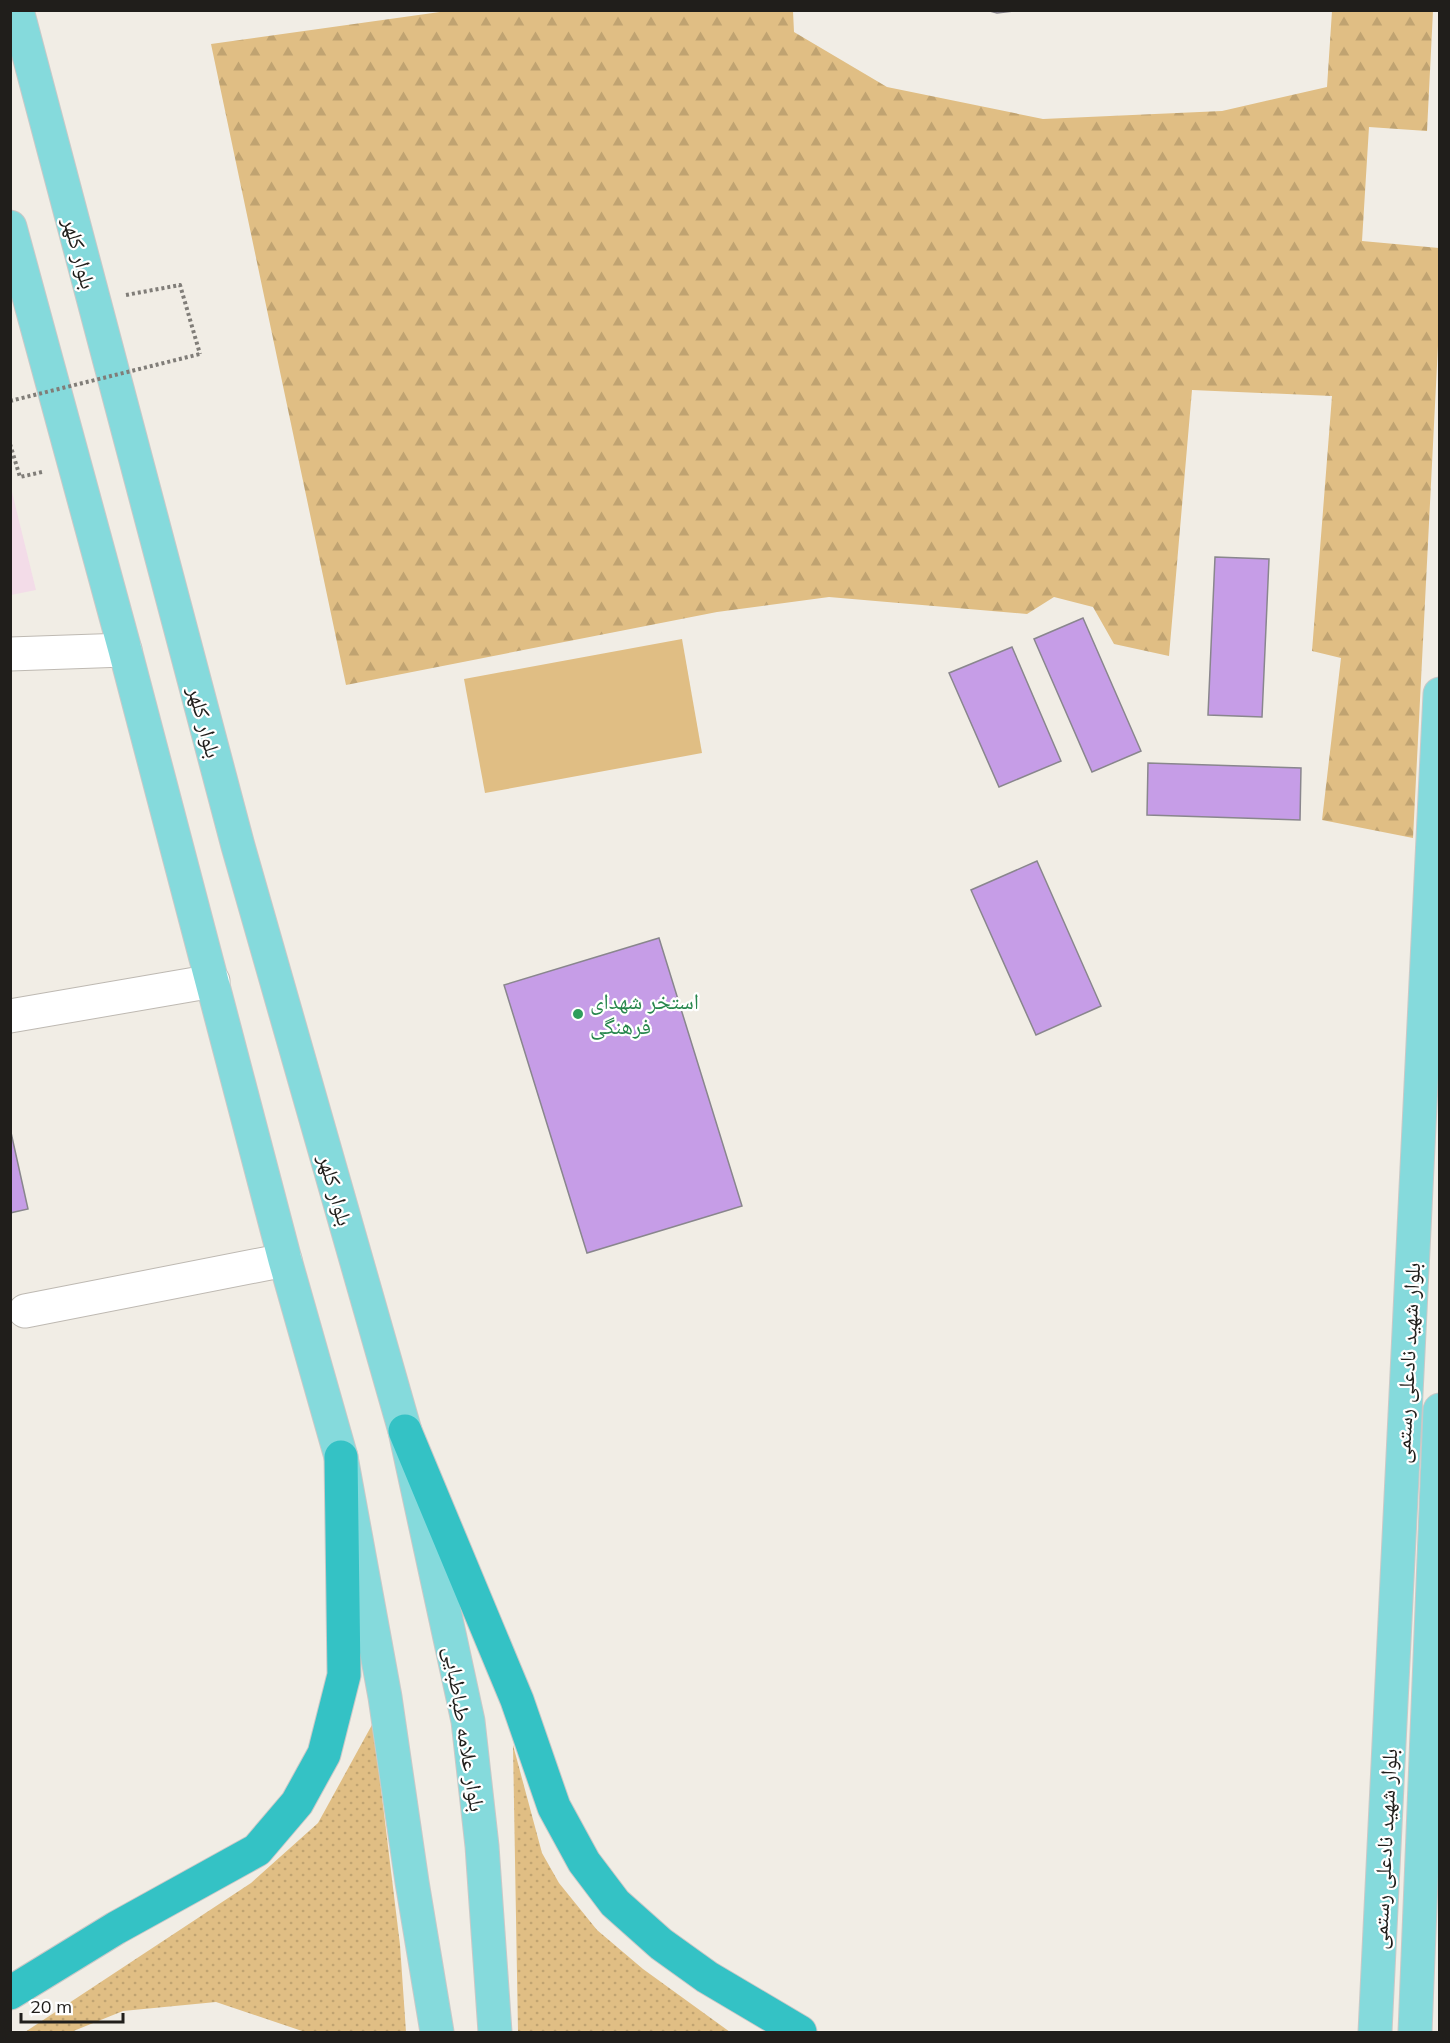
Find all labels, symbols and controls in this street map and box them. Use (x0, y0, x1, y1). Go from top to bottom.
street label: بلوار کلهر (57, 213, 103, 292)
street label: بلوار کلهر (182, 682, 228, 761)
place label: استخر شهدای فرهنگی (590, 987, 699, 1040)
marker: استخر شهدای فرهنگی (571, 1007, 585, 1021)
street label: بلوار کلهر (312, 1150, 360, 1229)
street label: بلوار شهید نادعلی رستمی (1388, 1262, 1426, 1464)
street label: بلوار علامه طباطبایی (438, 1644, 492, 1814)
street label: بلوار شهید نادعلی رستمی (1365, 1748, 1403, 1950)
scale bar (21, 1986, 123, 2024)
text: 20 m (30, 1995, 72, 2018)

